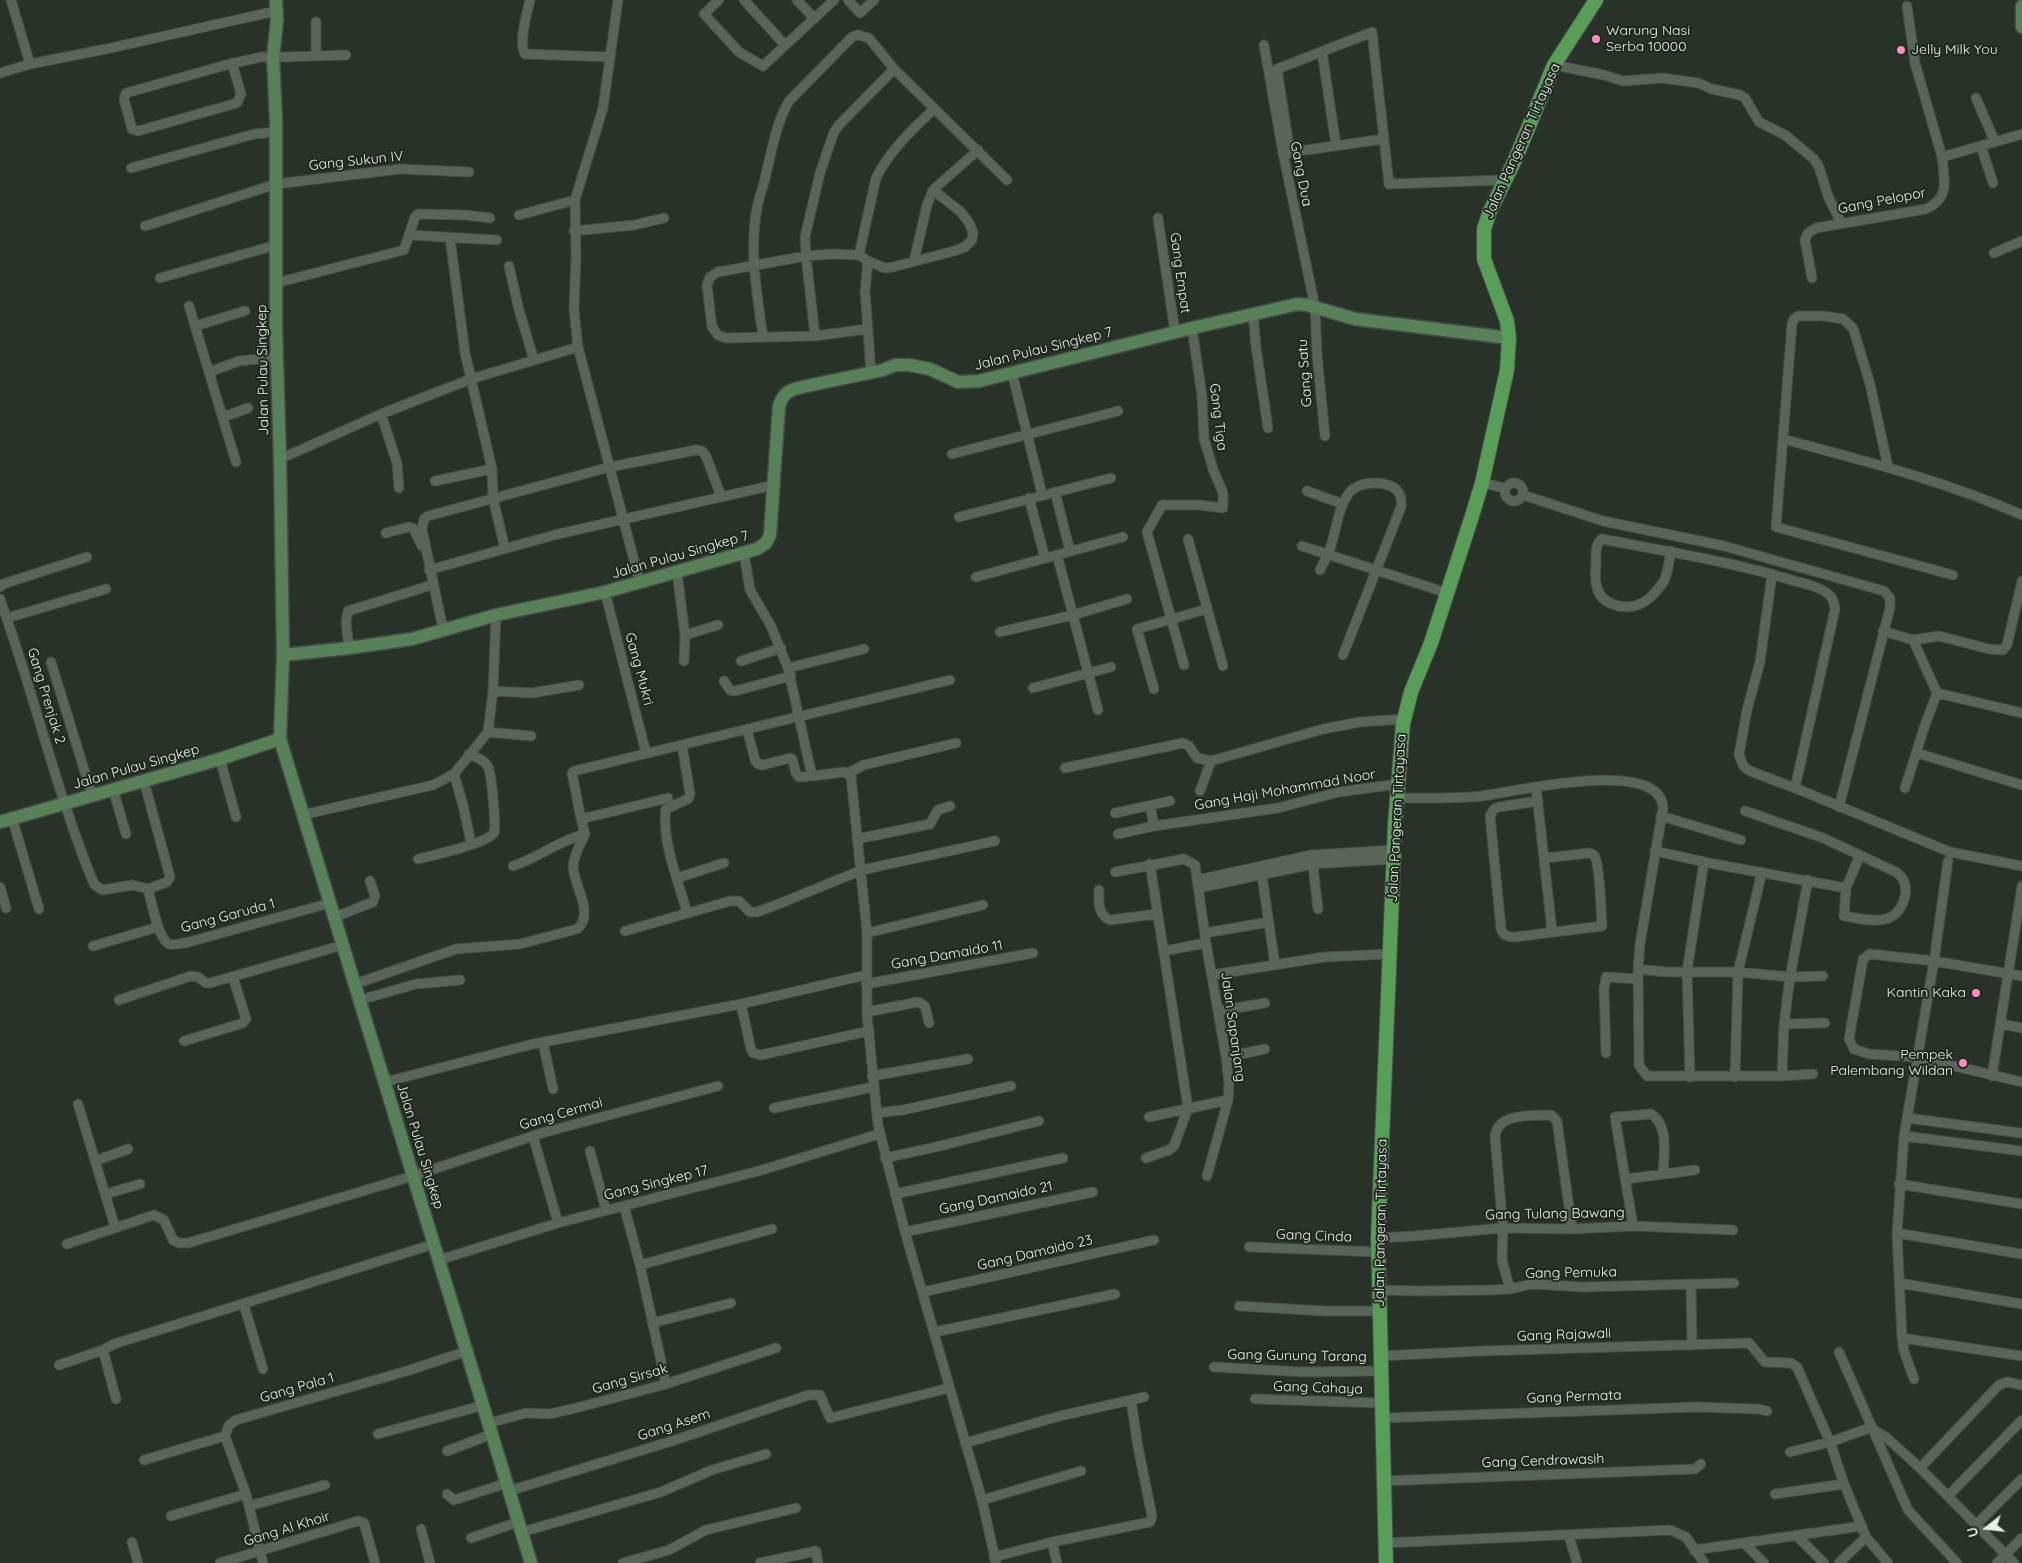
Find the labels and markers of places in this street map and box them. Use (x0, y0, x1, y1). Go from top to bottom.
place label: Warung Nasi Serba 10000 (1606, 23, 1690, 56)
marker: Warung Nasi Serba 10000 (1590, 33, 1602, 45)
place label: Jelly Milk You (1911, 42, 1998, 58)
marker: Jelly Milk You (1895, 44, 1907, 56)
place label: Kantin Kaka (1886, 985, 1966, 1001)
marker: Kantin Kaka (1970, 987, 1982, 999)
place label: Pempek Palembang Wildan (1830, 1047, 1953, 1080)
marker: Pempek Palembang Wildan (1957, 1057, 1969, 1069)

